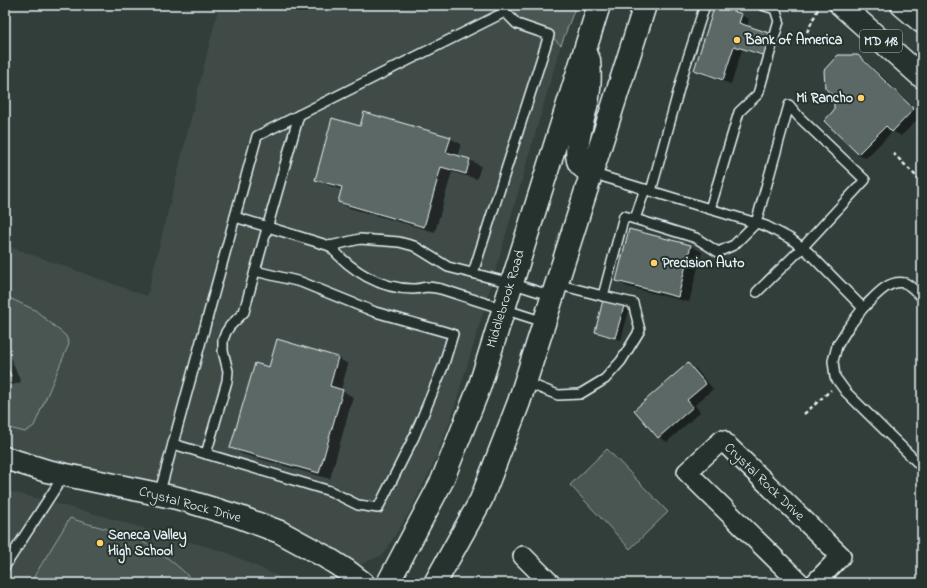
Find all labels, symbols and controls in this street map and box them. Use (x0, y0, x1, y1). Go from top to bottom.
place label: Bank of America (744, 30, 843, 51)
road number: MD 118 (860, 30, 902, 52)
marker: Bank of America (732, 35, 742, 45)
place label: Mi Rancho (796, 88, 853, 109)
marker: Mi Rancho (856, 93, 866, 103)
street label: Middlebrook Road (481, 247, 531, 351)
place label: Precision Auto (662, 253, 745, 274)
marker: Precision Auto (649, 258, 659, 268)
street label: Crystal Rock Drive (718, 438, 810, 527)
street label: Crystal Rock Drive (136, 481, 244, 530)
place label: Seneca Valley High School (108, 525, 187, 564)
marker: Seneca Valley High School (95, 538, 105, 548)

